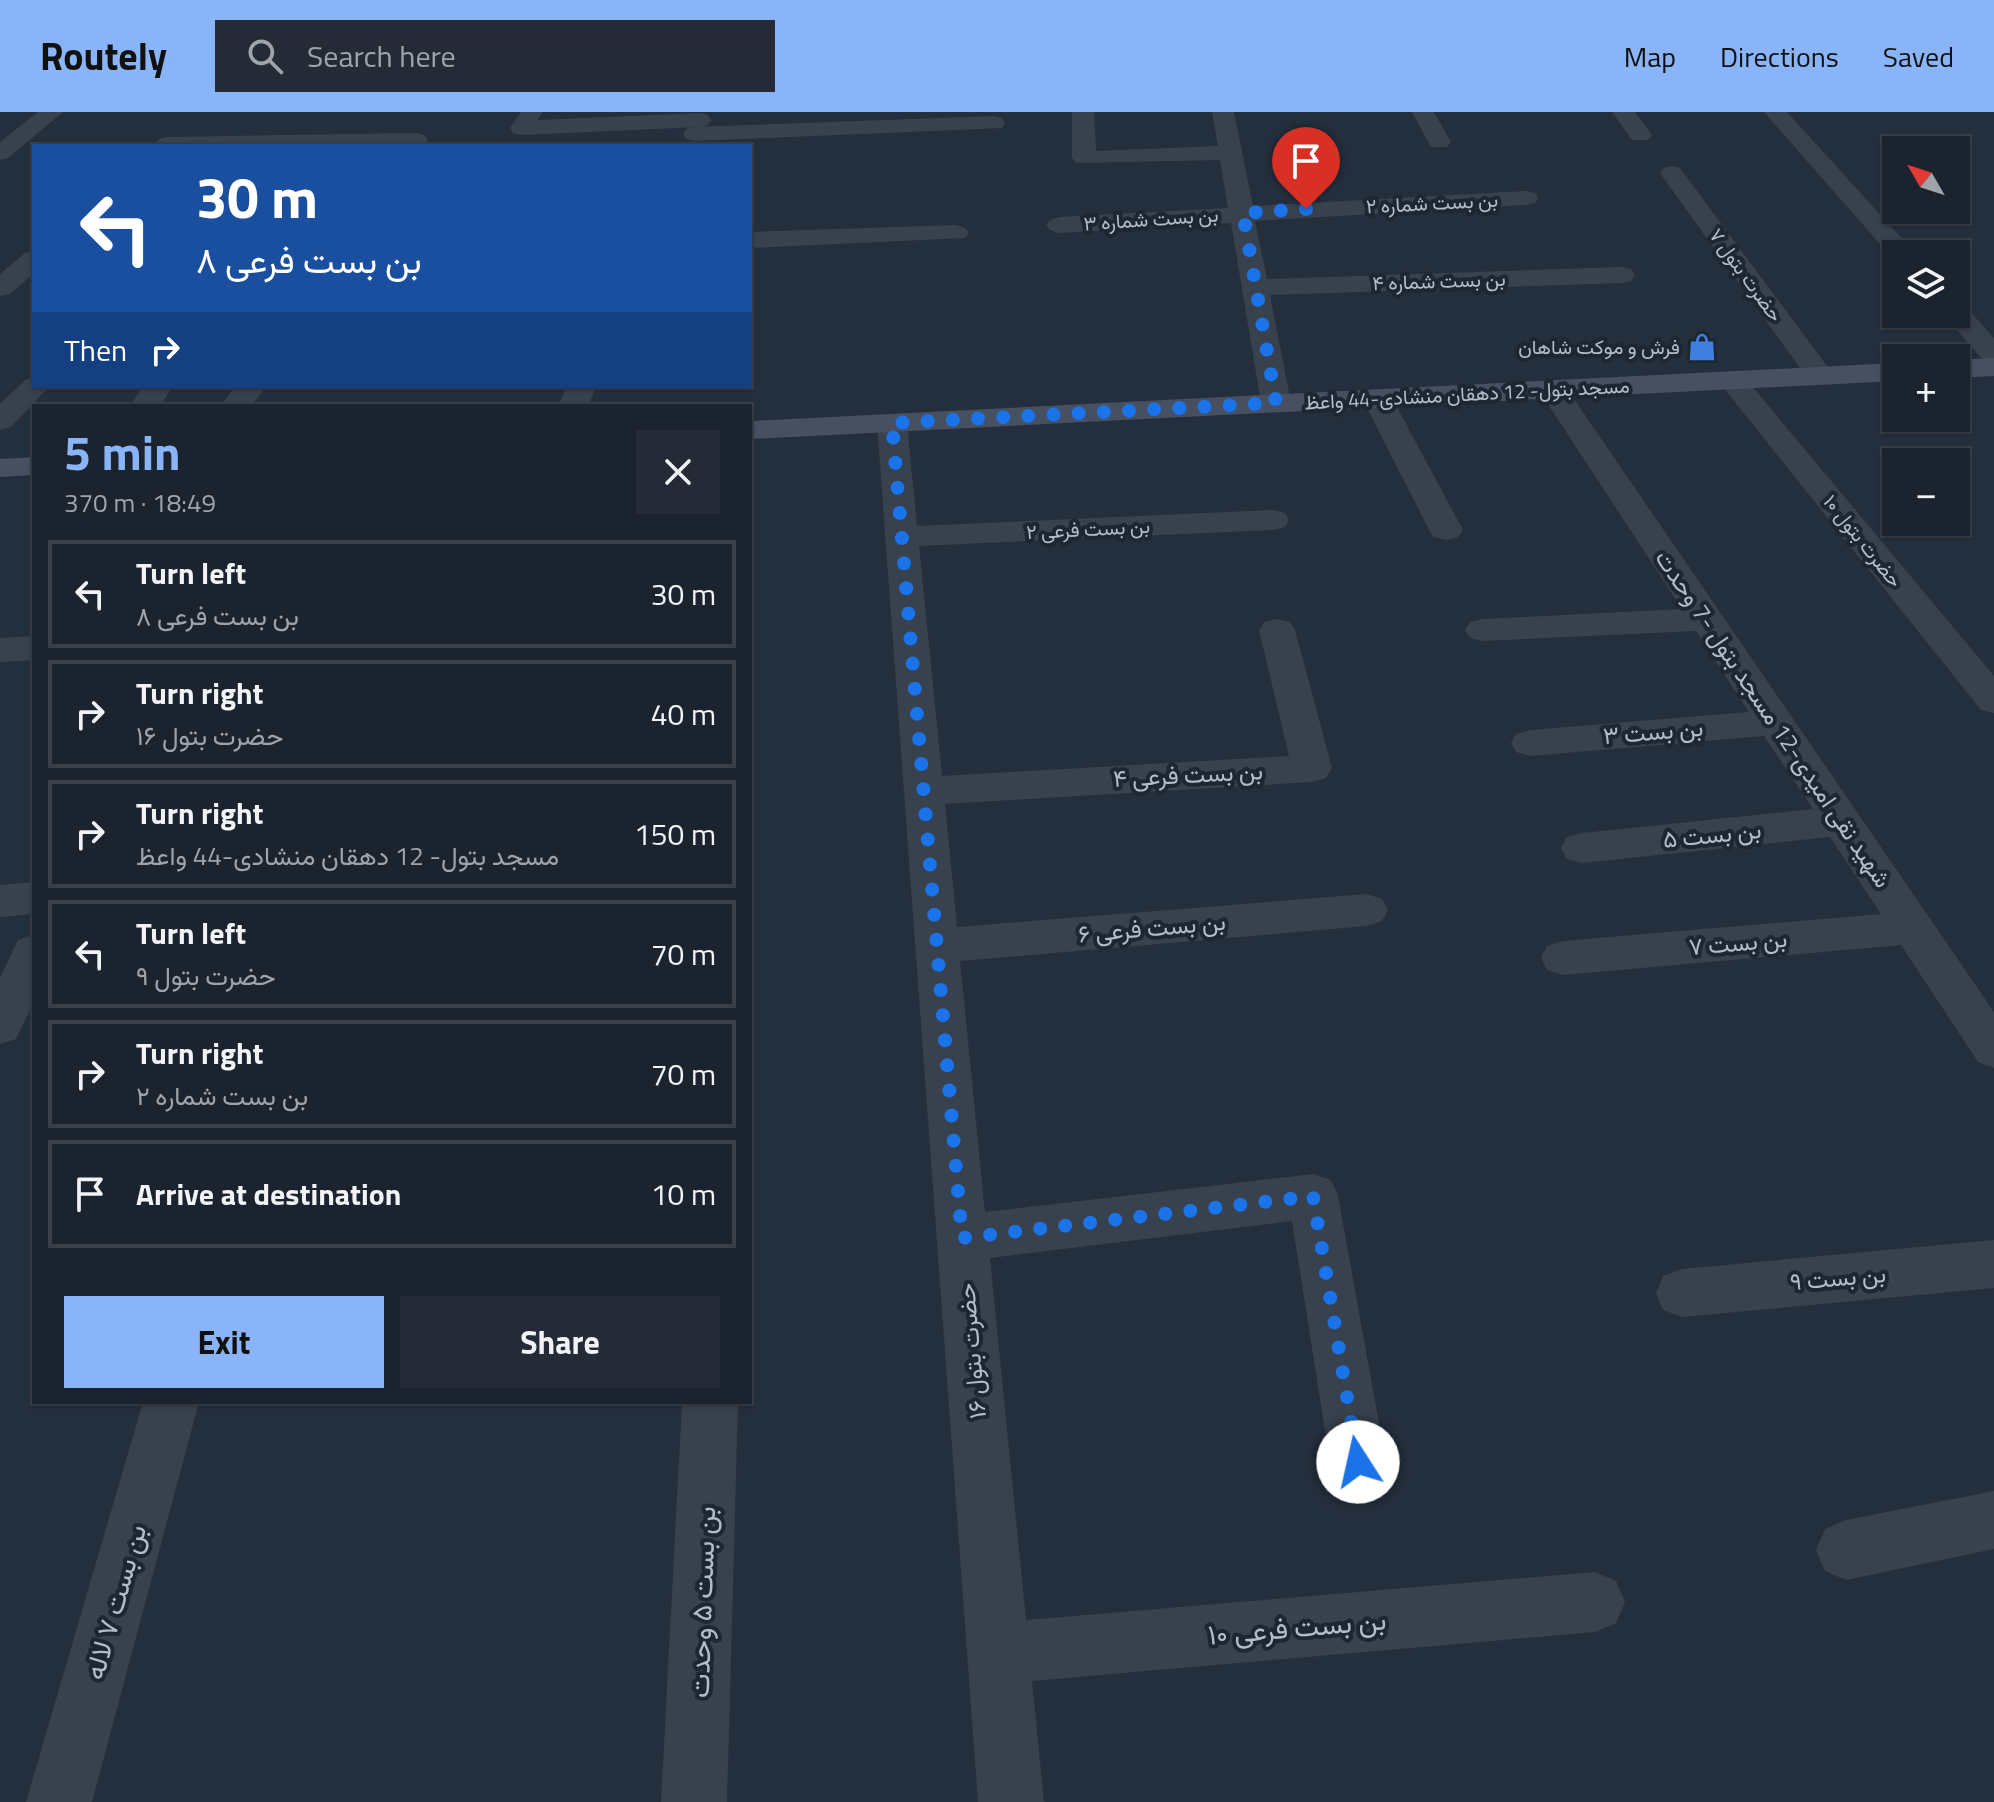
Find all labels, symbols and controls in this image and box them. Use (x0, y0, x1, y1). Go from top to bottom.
search box (215, 20, 775, 92)
text: Routely (40, 27, 167, 85)
text: Search here (307, 33, 456, 79)
icon: search (243, 34, 287, 78)
text: Map (1624, 35, 1676, 78)
text: Directions (1720, 35, 1839, 78)
text: Saved (1883, 35, 1954, 78)
pin (1272, 127, 1340, 209)
north arrow (1882, 136, 1970, 224)
map controls (1882, 136, 1970, 536)
icon: arrive (1284, 139, 1328, 183)
text: 30 m (196, 155, 318, 240)
icon: left (64, 176, 168, 280)
street label: بن بست شماره ۲ (1365, 184, 1499, 221)
street label: بن بست شماره ۳ (1082, 198, 1219, 239)
street label: حضرت بتول ۷ (1702, 221, 1791, 328)
text: بن بست فرعی ۸ (196, 232, 422, 287)
button: layers (1882, 240, 1970, 328)
street label: بن بست شماره ۴ (1372, 263, 1506, 298)
text: Then (64, 327, 127, 373)
icon: right (143, 328, 187, 372)
place label: فرش و موکت شاهان (1518, 331, 1680, 362)
shop icon: فرش و موکت شاهان (1687, 332, 1717, 362)
button: + (1882, 344, 1970, 432)
street label: مسجد بتول- 12 دهقان منشادی-44 واعظ (1304, 370, 1630, 417)
text: 5 min (64, 416, 181, 489)
button: close (636, 430, 720, 514)
button: − (1882, 448, 1970, 536)
text: 370 m · 18:49 (64, 483, 216, 522)
street label: حضرت بتول ۱۰ (1816, 487, 1911, 594)
street label: بن بست فرعی ۲ (1025, 510, 1151, 547)
street label: شهید نقی امیدی-12 مسجد بتول -7 وحدت (1647, 542, 1901, 895)
text: Turn left (136, 550, 246, 596)
text: 30 m (651, 571, 716, 617)
icon: left (68, 572, 112, 616)
text: بن بست فرعی ۸ (136, 596, 299, 635)
text: Turn right (136, 670, 264, 716)
text: 40 m (651, 691, 716, 737)
icon: right (68, 692, 112, 736)
street label: بن بست ۳ (1601, 709, 1704, 753)
text: حضرت بتول ۱۶ (136, 716, 283, 755)
street label: بن بست فرعی ۴ (1112, 752, 1264, 796)
text: Turn right (136, 790, 264, 836)
text: 150 m (634, 811, 716, 857)
street label: بن بست ۵ (1661, 811, 1763, 857)
icon: right (68, 812, 112, 856)
text: مسجد بتول- 12 دهقان منشادی-44 واعظ (136, 836, 559, 875)
street label: بن بست فرعی ۶ (1077, 903, 1227, 951)
text: Turn left (136, 910, 246, 956)
street label: بن بست ۷ (1687, 920, 1789, 964)
text: 70 m (651, 931, 716, 977)
icon: left (68, 932, 112, 976)
text: حضرت بتول ۹ (136, 956, 276, 995)
text: Turn right (136, 1030, 264, 1076)
text: 70 m (651, 1051, 716, 1097)
icon: right (68, 1052, 112, 1096)
text: بن بست شماره ۲ (136, 1076, 308, 1115)
text: Arrive at destination (136, 1171, 401, 1217)
text: 10 m (651, 1171, 716, 1217)
icon: arrive (68, 1172, 112, 1216)
street label: بن بست ۹ (1788, 1255, 1887, 1299)
street label: حضرت بتول ۱۶ (947, 1282, 995, 1420)
button: Exit (64, 1296, 384, 1388)
button: Share (400, 1296, 720, 1388)
position arrow (1316, 1420, 1400, 1504)
street label: بن بست ۵ وحدت (677, 1505, 726, 1699)
street label: بن بست ۷ لاله (72, 1519, 157, 1685)
street label: بن بست فرعی ۱۰ (1206, 1597, 1388, 1656)

